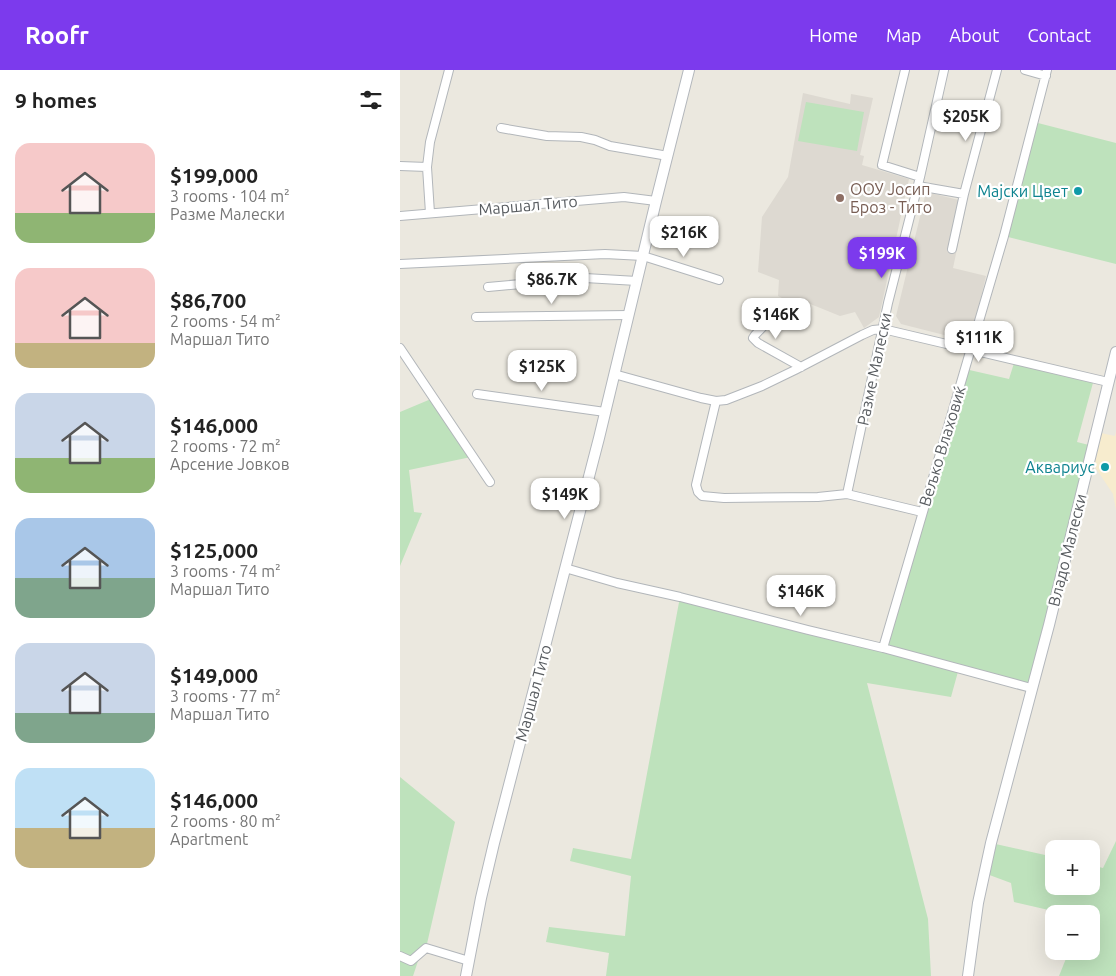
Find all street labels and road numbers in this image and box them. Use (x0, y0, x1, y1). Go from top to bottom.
street label: Маршал Тито (478, 192, 578, 218)
street label: Разме Малески (853, 311, 895, 427)
street label: Вељко Влаховиќ (915, 384, 969, 508)
street label: Владо Малески (1044, 492, 1090, 608)
street label: Маршал Тито (511, 643, 555, 743)

